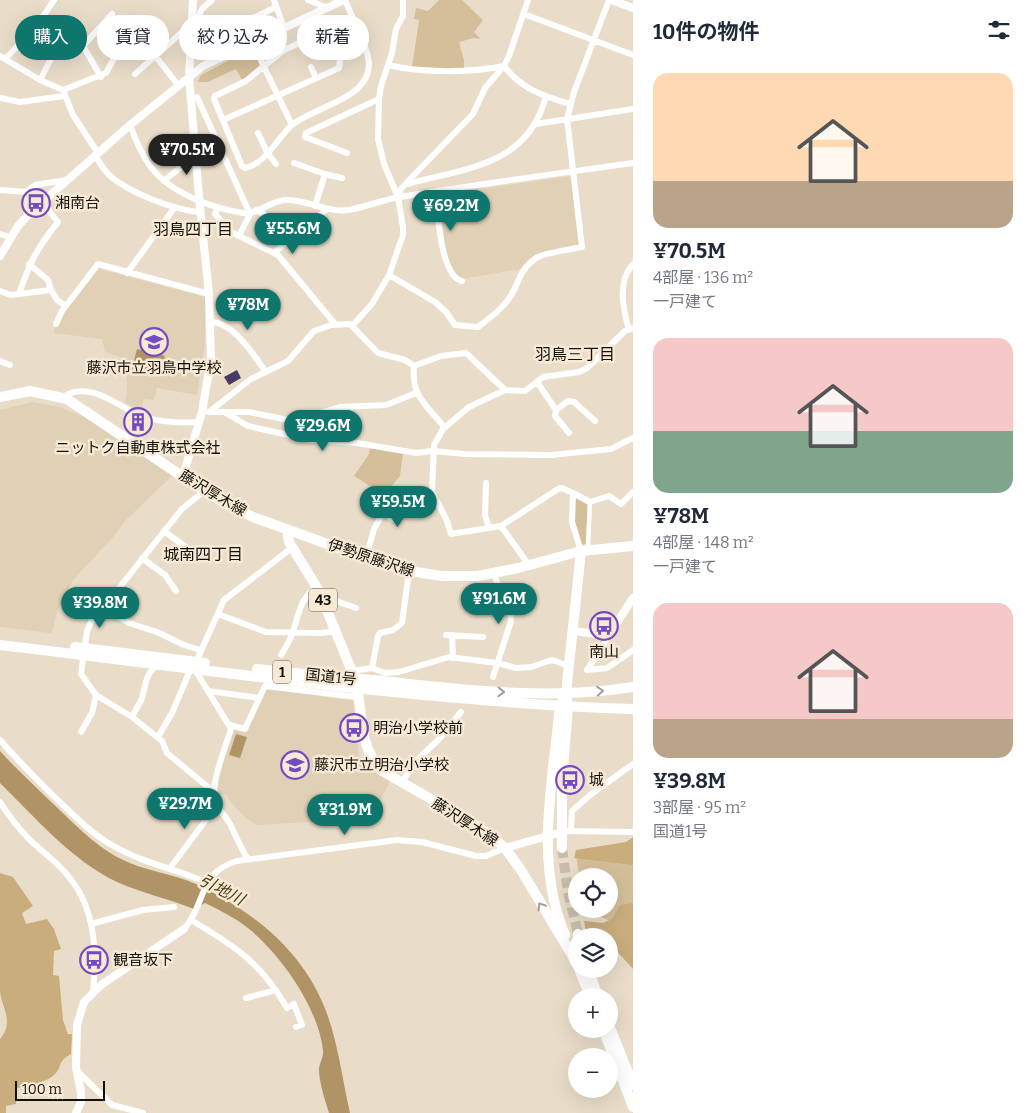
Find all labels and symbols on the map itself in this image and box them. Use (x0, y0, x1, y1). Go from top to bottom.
pin: ¥70.5M (146, 134, 228, 176)
bus stop icon: 湘南台 (21, 188, 51, 218)
pin: ¥69.2M (410, 190, 492, 232)
place label: 湘南台 (55, 194, 100, 212)
pin: ¥55.6M (252, 212, 334, 255)
district label: 羽鳥四丁目 (153, 220, 233, 239)
pin: ¥78M (218, 288, 278, 331)
school or university icon: 藤沢市立羽鳥中学校 (139, 327, 169, 357)
district label: 羽鳥三丁目 (535, 345, 615, 364)
place label: 藤沢市立羽鳥中学校 (86, 359, 222, 377)
building icon: ニットク自動車株式会社 (123, 407, 153, 437)
pin: ¥29.6M (282, 410, 364, 452)
place label: ニットク自動車株式会社 (55, 439, 221, 457)
street label: 藤沢厚木線 (176, 466, 250, 520)
pin: ¥59.5M (357, 486, 439, 528)
street label: 伊勢原藤沢線 (325, 536, 417, 580)
district label: 城南四丁目 (163, 545, 243, 564)
pin: ¥91.6M (458, 582, 540, 625)
pin: ¥39.8M (59, 586, 141, 629)
road number: 43 (309, 588, 337, 612)
bus stop icon: 南山 (589, 611, 619, 641)
place label: 南山 (589, 643, 619, 661)
road number: 1 (273, 660, 291, 684)
street label: 国道1号 (305, 665, 357, 689)
one-way arrow (497, 686, 505, 697)
one-way arrow (596, 686, 604, 697)
bus stop icon: 明治小学校前 (339, 713, 369, 743)
place label: 明治小学校前 (373, 719, 463, 737)
school or university icon: 藤沢市立明治小学校 (280, 750, 310, 780)
place label: 藤沢市立明治小学校 (314, 756, 449, 774)
bus stop icon: 城 (555, 765, 585, 795)
place label: 城 (589, 771, 604, 789)
pin: ¥29.7M (144, 788, 226, 830)
pin: ¥31.9M (304, 794, 386, 836)
street label: 藤沢厚木線 (429, 794, 501, 850)
water label: 引地川 (196, 870, 249, 910)
one-way arrow (538, 902, 548, 911)
bus stop icon: 観音坂下 (79, 945, 109, 975)
place label: 観音坂下 (113, 951, 173, 969)
scale bar (15, 1078, 105, 1101)

